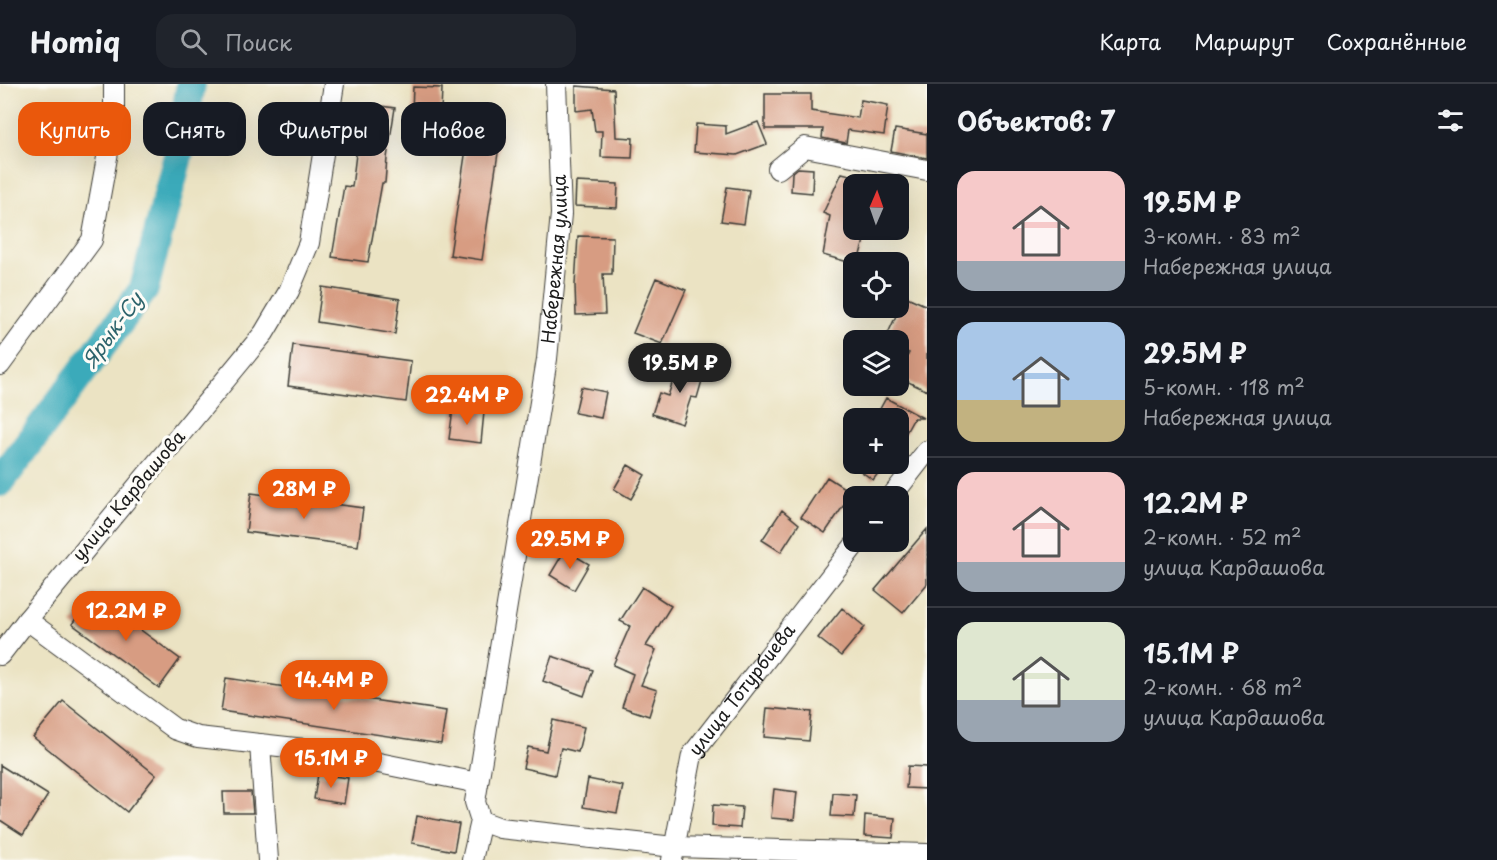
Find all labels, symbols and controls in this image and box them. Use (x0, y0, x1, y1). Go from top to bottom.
search box (156, 14, 576, 68)
text: Homiq (30, 20, 120, 63)
icon: search (177, 25, 210, 58)
text: Поиск (225, 25, 292, 58)
text: Карта (1100, 25, 1161, 57)
text: Маршрут (1194, 25, 1294, 57)
text: Сохранённые (1327, 25, 1467, 57)
text: Объектов: 7 (957, 101, 1115, 140)
chip: Купить (18, 102, 131, 156)
chip: Снять (143, 102, 246, 156)
chip: Фильтры (258, 102, 389, 156)
chip: Новое (401, 102, 506, 156)
icon: filters (1434, 104, 1467, 137)
street label: Набережная улица (534, 173, 573, 345)
north arrow (843, 174, 909, 240)
map controls (843, 174, 909, 552)
text: 19.5M ₽ (1143, 182, 1241, 221)
icon: home (1005, 195, 1077, 267)
text: 3-комн. · 83 m² (1143, 221, 1301, 251)
text: Набережная улица (1143, 251, 1332, 281)
button: locate (843, 252, 909, 318)
water label: Ярык-Су (75, 284, 151, 373)
button: layers (843, 330, 909, 396)
text: 29.5M ₽ (1143, 333, 1247, 372)
pin: 19.5M ₽ (625, 343, 735, 394)
icon: home (1005, 346, 1077, 418)
text: 19.5M ₽ (642, 347, 718, 377)
text: 5-комн. · 118 m² (1143, 372, 1305, 402)
pin: 22.4M ₽ (412, 375, 522, 426)
text: 22.4M ₽ (425, 379, 509, 409)
text: Набережная улица (1143, 402, 1332, 432)
button: + (843, 408, 909, 474)
street label: улица Кардашова (65, 423, 191, 566)
pin: 28M ₽ (262, 469, 346, 520)
text: 28M ₽ (272, 473, 336, 503)
text: 12.2M ₽ (1143, 483, 1248, 522)
button: − (843, 486, 909, 552)
icon: home (1005, 496, 1077, 568)
pin: 29.5M ₽ (515, 519, 625, 570)
text: 2-комн. · 52 m² (1143, 522, 1302, 552)
text: 29.5M ₽ (530, 523, 610, 553)
text: улица Кардашова (1143, 552, 1325, 582)
pin: 12.2M ₽ (71, 591, 181, 642)
text: 12.2M ₽ (86, 595, 166, 625)
street label: улица Тотурбиева (681, 617, 801, 761)
text: 15.1M ₽ (1143, 633, 1239, 672)
icon: home (1005, 646, 1077, 718)
pin: 14.4M ₽ (279, 660, 389, 711)
text: 14.4M ₽ (295, 664, 373, 694)
text: 2-комн. · 68 m² (1143, 672, 1302, 702)
text: улица Кардашова (1143, 702, 1325, 732)
pin: 15.1M ₽ (276, 738, 386, 789)
text: 15.1M ₽ (294, 742, 368, 772)

